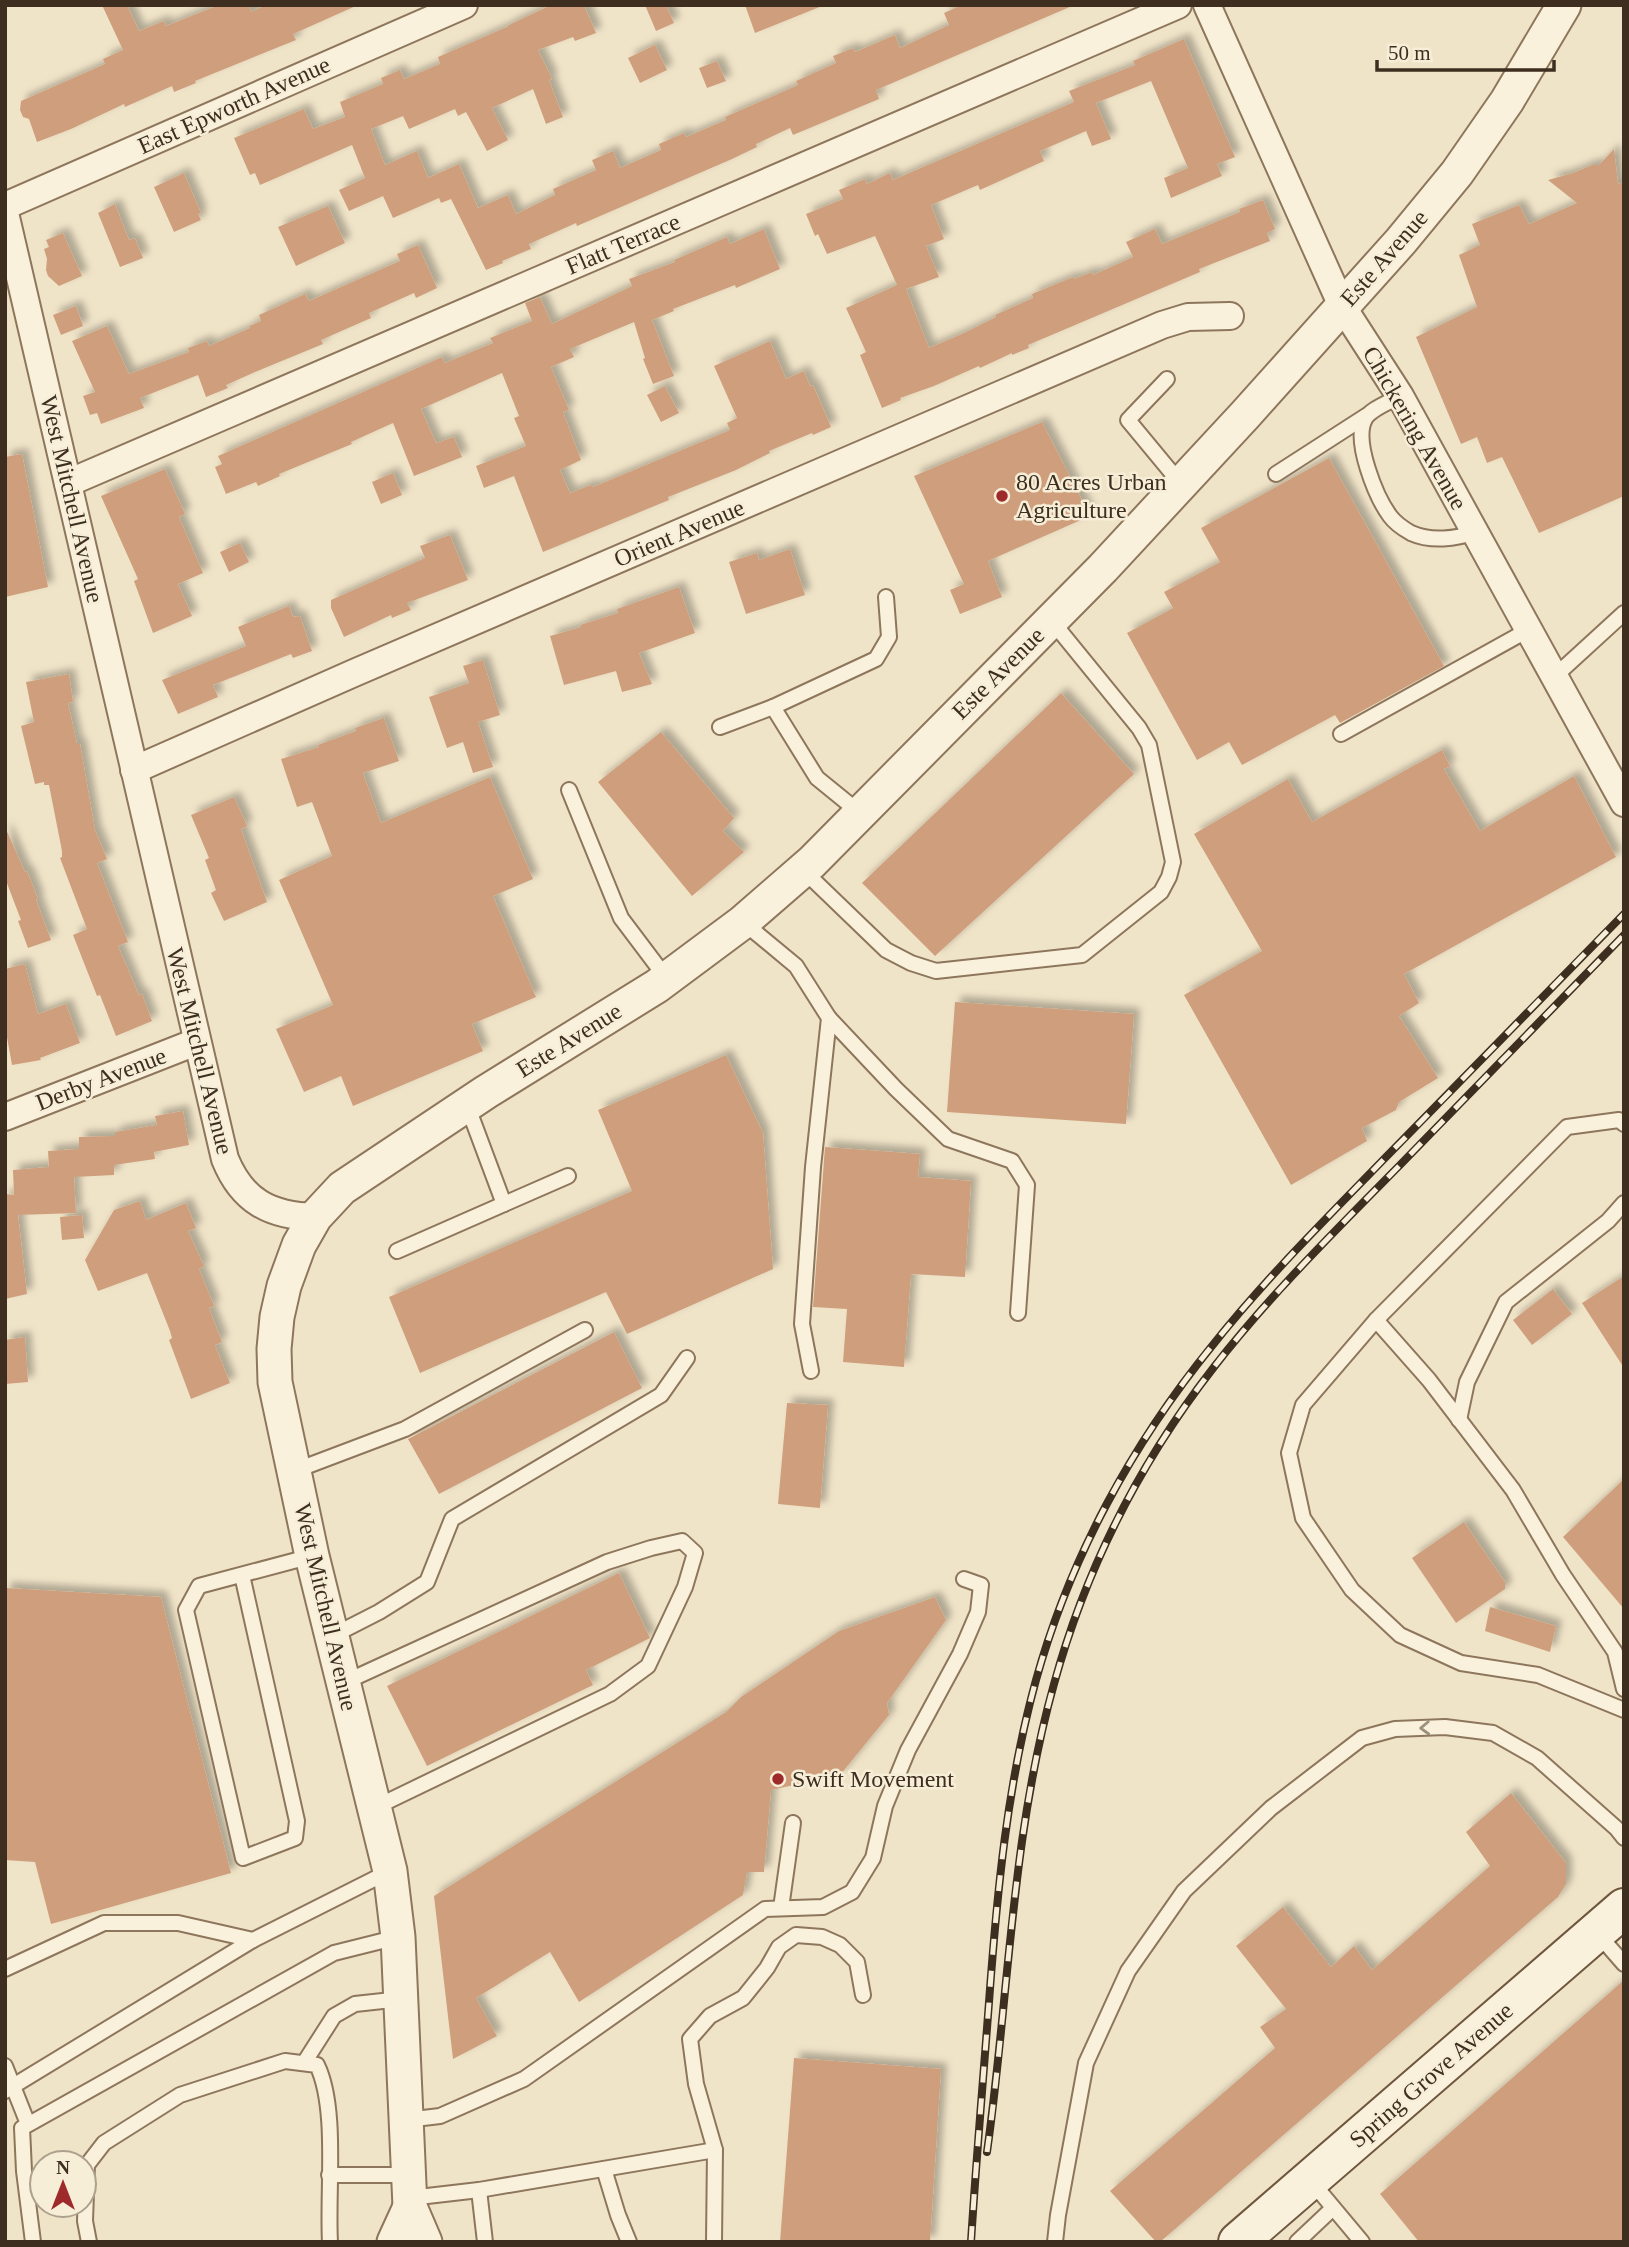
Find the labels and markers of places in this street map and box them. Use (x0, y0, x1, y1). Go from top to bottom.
place label: 80 Acres Urban Agriculture (1016, 469, 1167, 523)
marker: 80 Acres Urban Agriculture (994, 488, 1010, 504)
place label: Swift Movement (792, 1766, 954, 1792)
marker: Swift Movement (770, 1771, 786, 1787)

